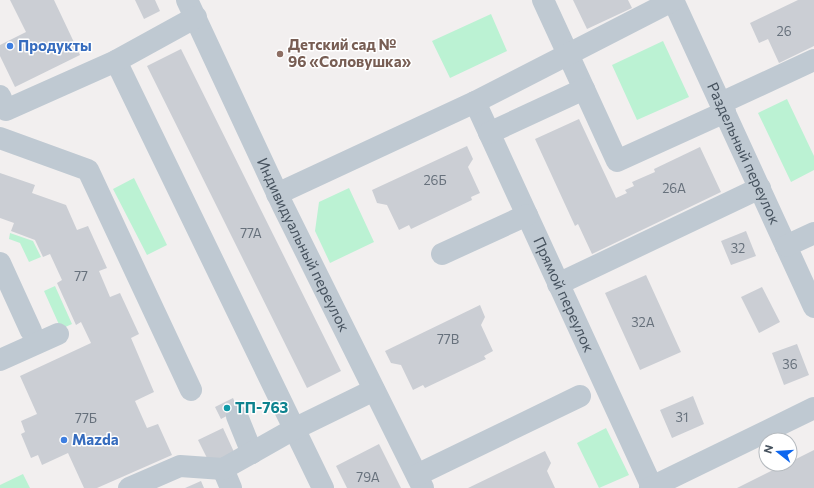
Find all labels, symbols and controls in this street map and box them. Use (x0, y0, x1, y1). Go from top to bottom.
house number: 26 (776, 23, 792, 39)
place label: Детский сад № 96 «Соловушка» (288, 35, 411, 70)
place label: Продукты (18, 36, 92, 54)
marker: Продукты (5, 41, 15, 51)
marker: Детский сад № 96 «Соловушка» (275, 49, 285, 59)
street label: Раздельный переулок (704, 79, 785, 227)
street label: Индивидуальный переулок (254, 155, 354, 334)
house number: 26Б (423, 172, 447, 188)
house number: 26А (662, 180, 686, 196)
house number: 77А (240, 225, 262, 241)
street label: Прямой переулок (530, 234, 599, 355)
house number: 32 (731, 240, 745, 256)
house number: 77 (74, 268, 88, 284)
house number: 32А (631, 314, 655, 330)
house number: 77В (437, 331, 459, 347)
house number: 36 (782, 356, 798, 372)
place label: ТП-763 (235, 398, 289, 416)
marker: ТП-763 (222, 403, 232, 413)
house number: 31 (676, 409, 688, 425)
house number: 77Б (75, 410, 97, 426)
place label: Mazda (72, 430, 119, 448)
north arrow (758, 432, 798, 472)
marker: Mazda (59, 435, 69, 445)
text: N (761, 443, 775, 455)
house number: 79А (356, 469, 380, 485)

